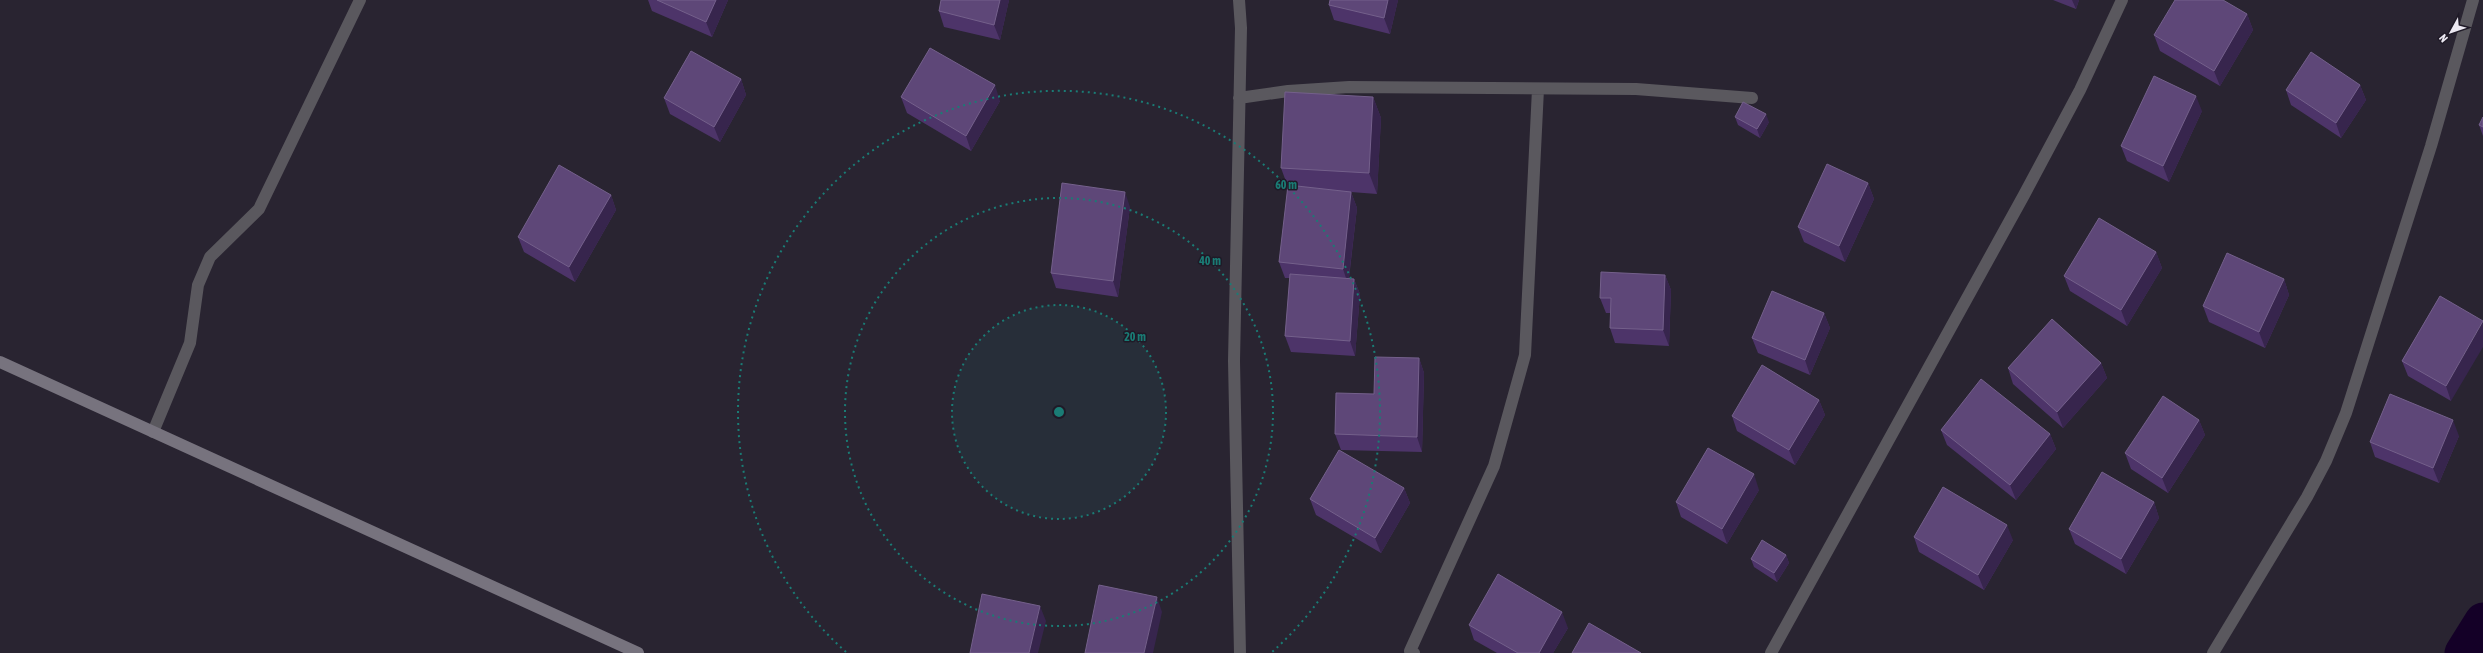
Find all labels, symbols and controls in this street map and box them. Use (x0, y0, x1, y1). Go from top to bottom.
north arrow (2431, 12, 2471, 52)
text: N (2437, 32, 2450, 45)
text: 60 m (1275, 178, 1297, 192)
text: 40 m (1198, 254, 1221, 268)
text: 20 m (1124, 330, 1146, 344)
centre of rings (1052, 405, 1066, 419)

